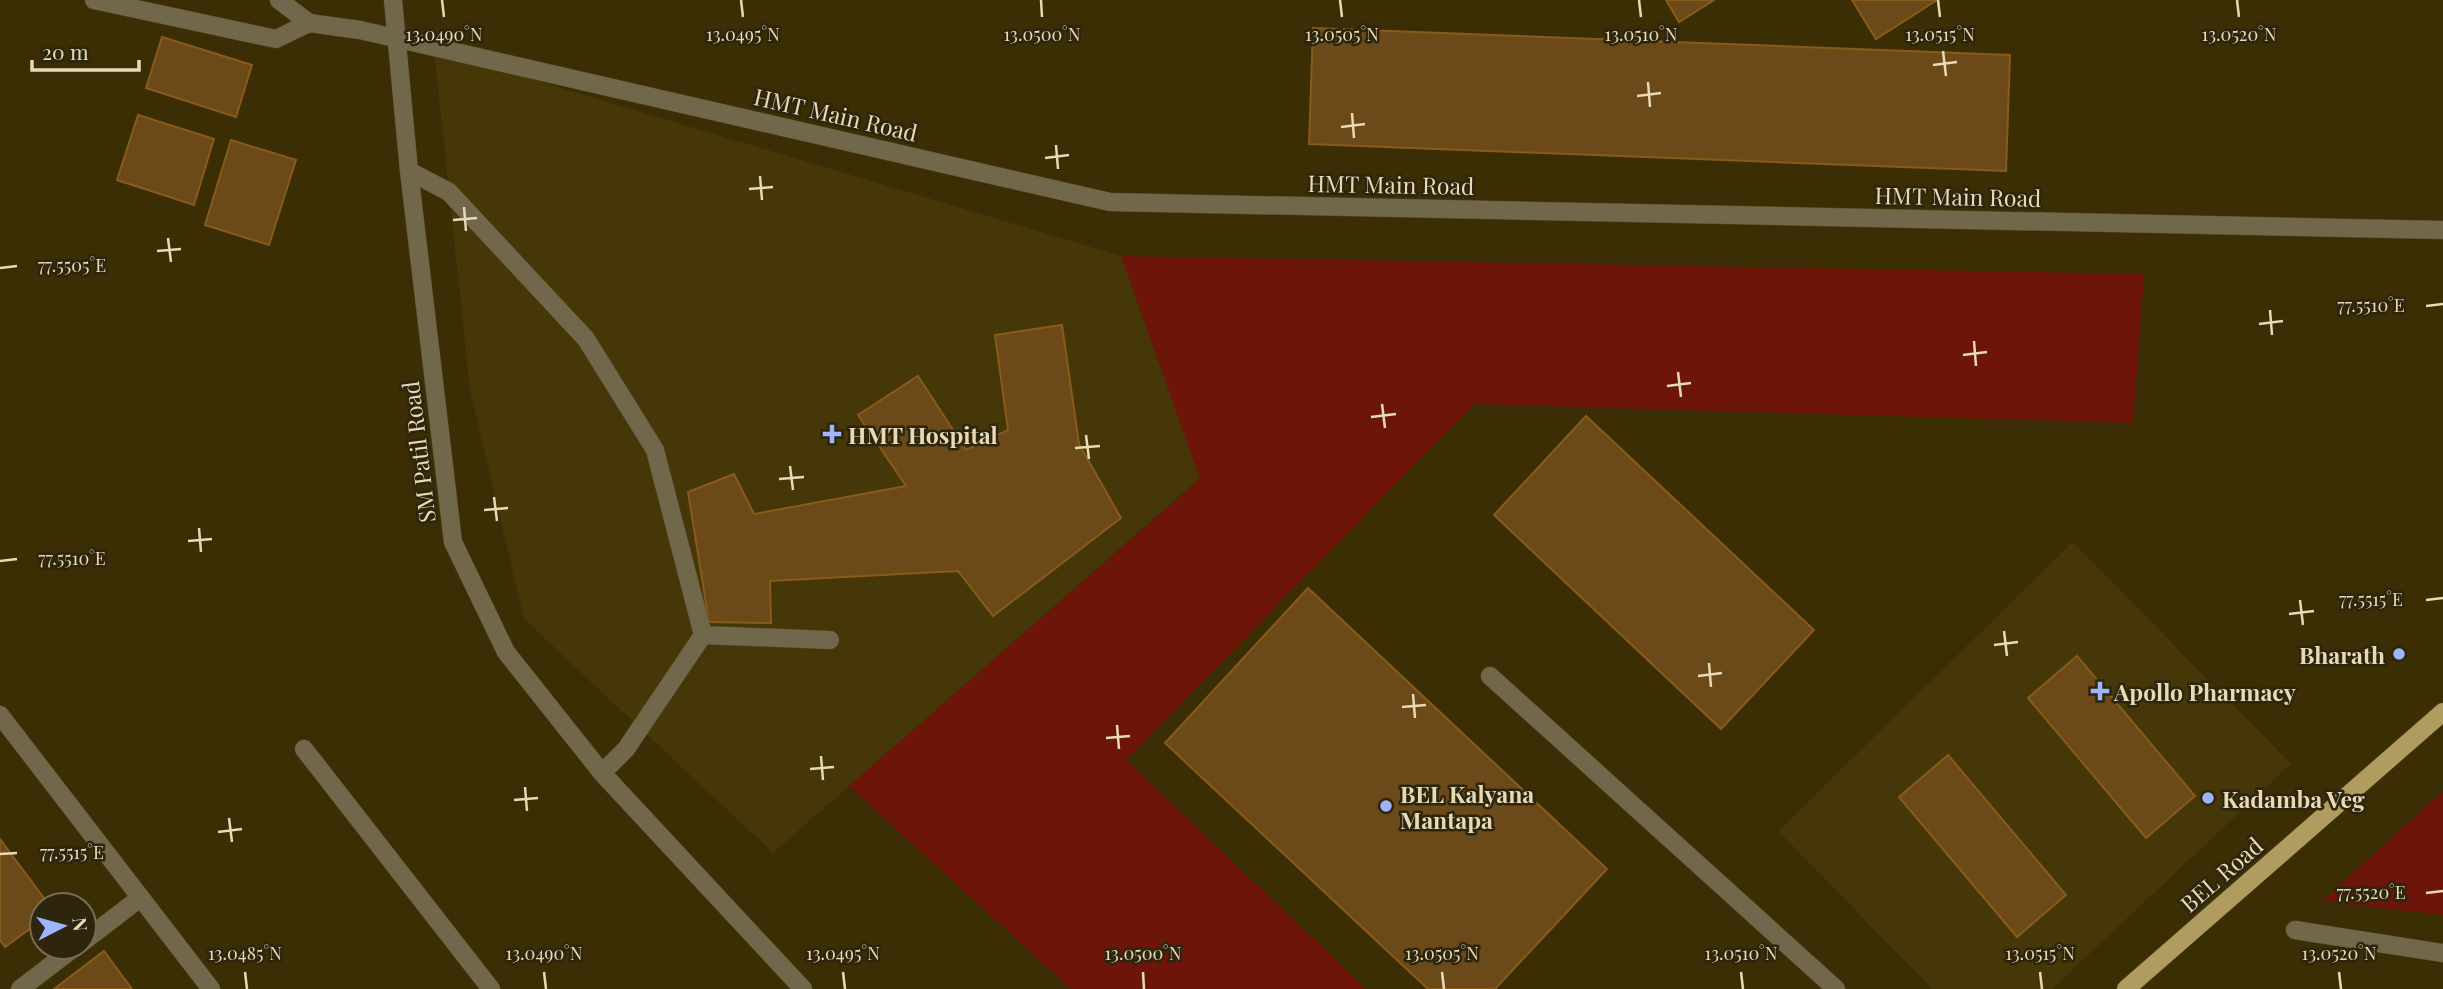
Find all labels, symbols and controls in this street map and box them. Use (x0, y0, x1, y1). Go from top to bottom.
text: 13.0490°N (406, 22, 483, 46)
text: 13.0495°N (706, 22, 780, 46)
text: 13.0500°N (1003, 22, 1081, 46)
text: 13.0505°N (1305, 22, 1379, 46)
text: 13.0510°N (1605, 22, 1678, 46)
text: 13.0515°N (1905, 22, 1975, 46)
text: 13.0520°N (2202, 22, 2277, 46)
scale bar (32, 28, 138, 72)
text: 20 m (42, 37, 89, 65)
street label: HMT Main Road (751, 80, 921, 148)
street label: HMT Main Road (1307, 167, 1475, 201)
street label: HMT Main Road (1874, 179, 2042, 213)
text: 77.5505°E (38, 253, 106, 277)
text: 77.5510°E (2337, 293, 2405, 317)
street label: SM Patil Road (394, 379, 442, 525)
place label: HMT Hospital (848, 419, 998, 450)
marker: HMT Hospital (822, 424, 842, 444)
text: 77.5510°E (38, 546, 106, 570)
text: 77.5515°E (2339, 587, 2403, 611)
place label: Bharath (2299, 639, 2385, 670)
marker: Bharath (2391, 646, 2407, 662)
place label: Apollo Pharmacy (2113, 676, 2296, 707)
marker: Apollo Pharmacy (2092, 683, 2108, 699)
place label: BEL Kalyana Mantapa (1400, 778, 1534, 835)
place label: Kadamba Veg (2222, 783, 2365, 814)
marker: Kadamba Veg (2200, 790, 2216, 806)
marker: BEL Kalyana Mantapa (1378, 798, 1394, 814)
street label: BEL Road (2173, 830, 2269, 918)
text: 77.5515°E (40, 840, 104, 864)
text: 77.5520°E (2336, 880, 2406, 904)
north arrow (28, 891, 98, 961)
text: N (67, 916, 95, 933)
text: 13.0485°N (208, 941, 282, 965)
text: 13.0490°N (506, 941, 583, 965)
text: 13.0495°N (806, 941, 880, 965)
text: 13.0500°N (1104, 941, 1182, 965)
text: 13.0505°N (1405, 941, 1479, 965)
text: 13.0510°N (1705, 941, 1778, 965)
text: 13.0515°N (2005, 941, 2075, 965)
text: 13.0520°N (2302, 941, 2377, 965)

